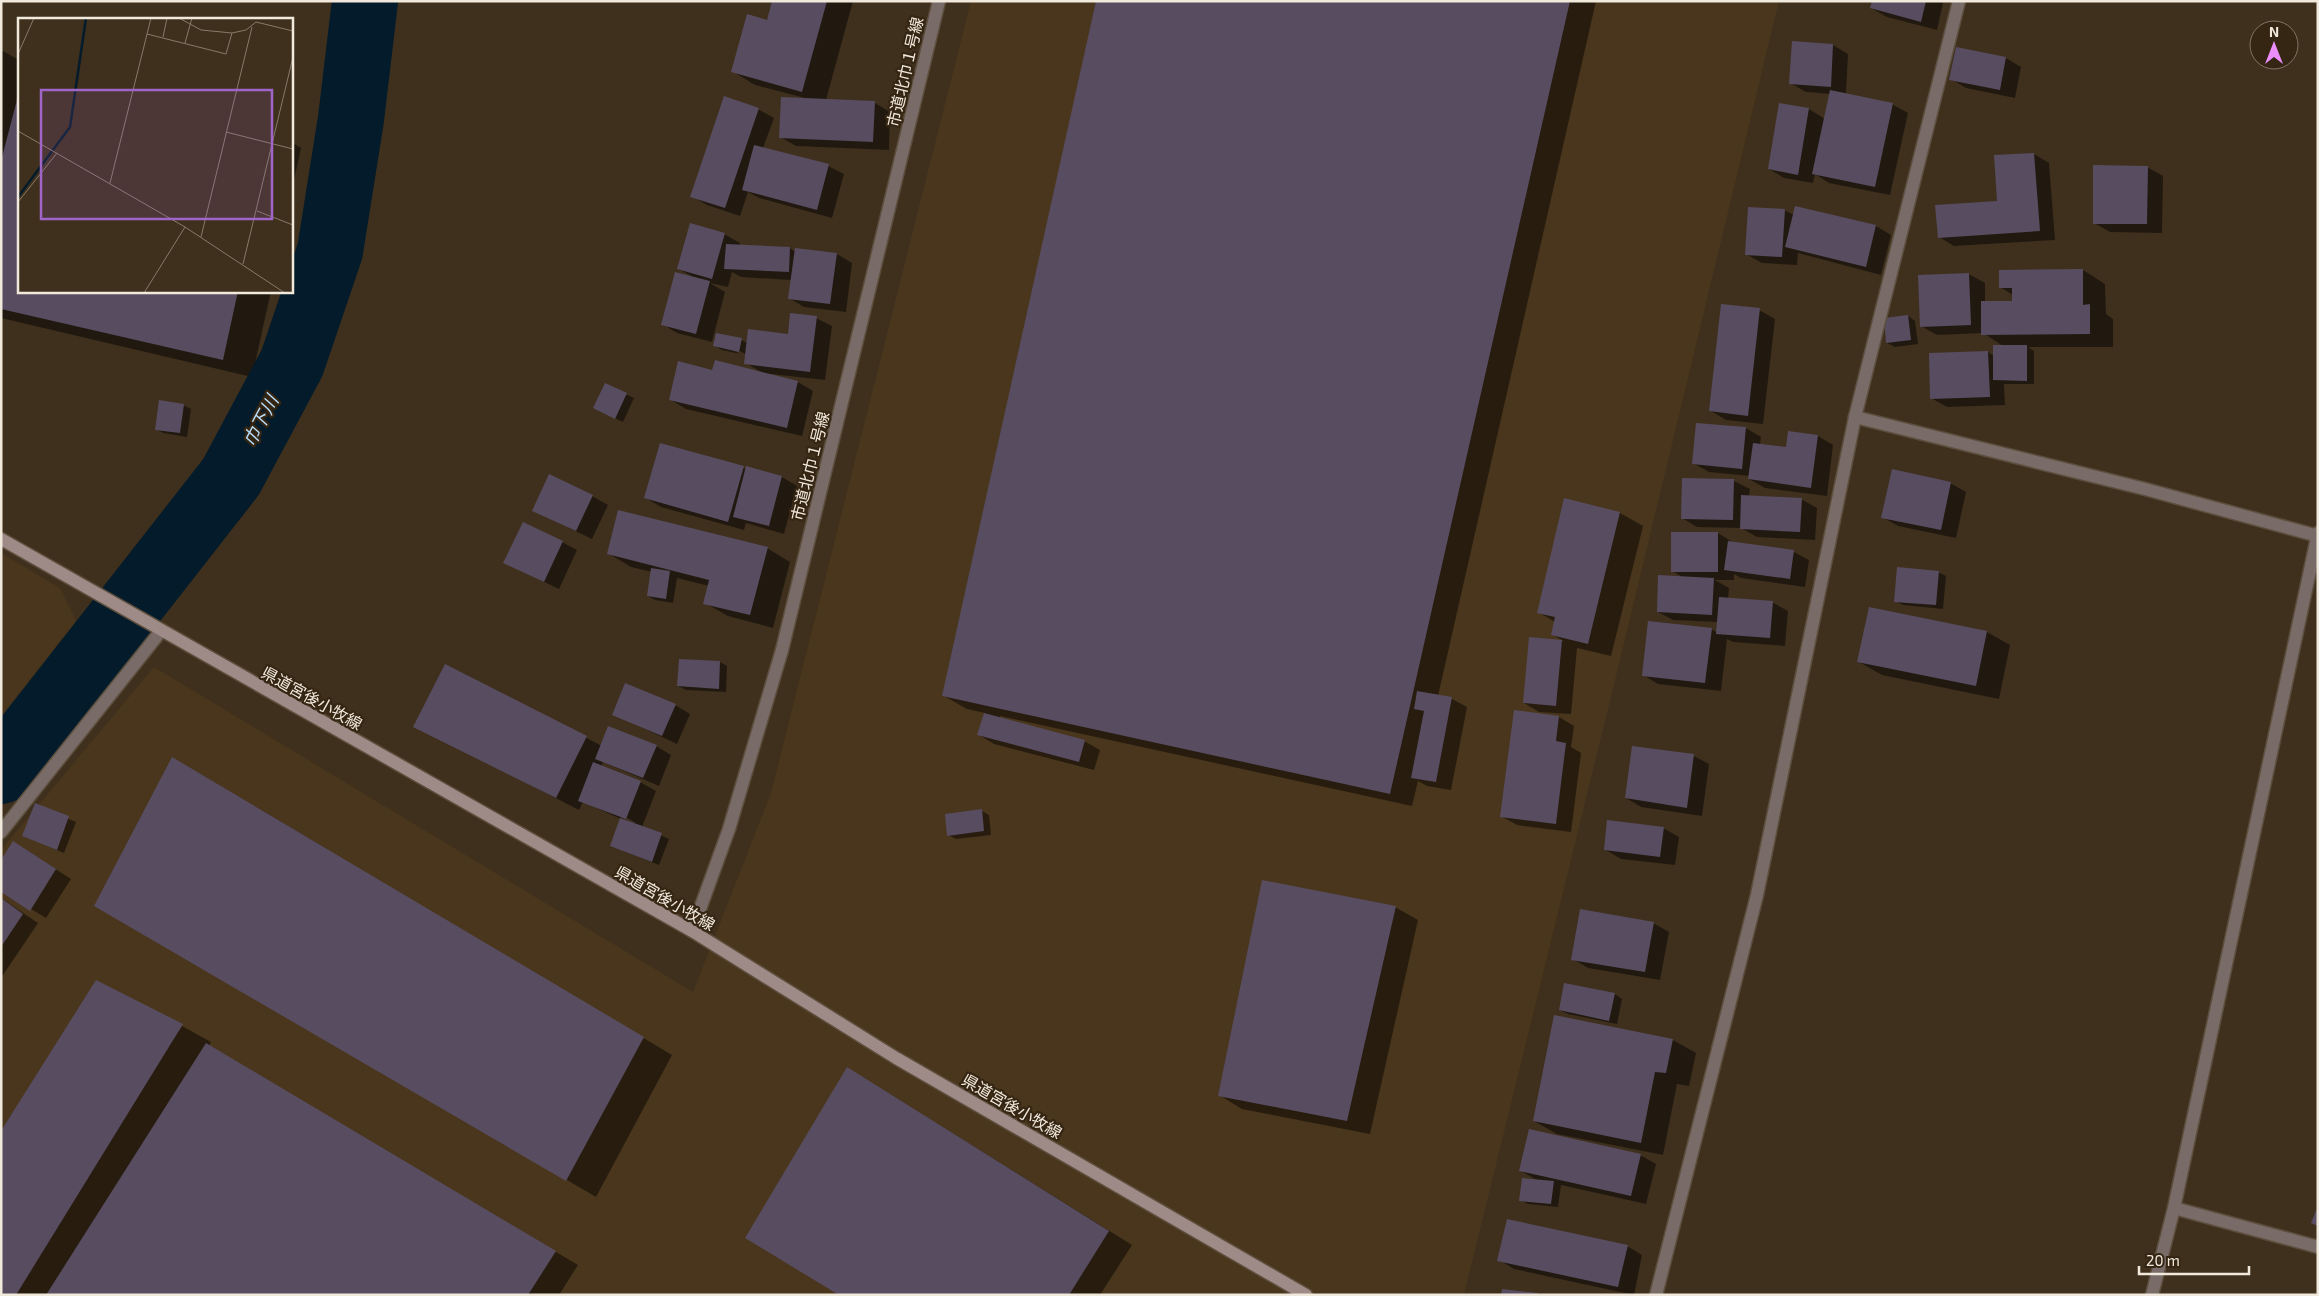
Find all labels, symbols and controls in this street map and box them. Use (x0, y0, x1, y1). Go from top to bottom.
street label: 市道北巾１号線 (883, 15, 926, 129)
inset map (18, 18, 292, 292)
north arrow (2249, 20, 2299, 70)
text: N (2269, 23, 2279, 40)
water label: 巾下川 (238, 390, 283, 450)
street label: 市道北巾１号線 (787, 409, 832, 523)
street label: 県道宮後小牧線 (259, 662, 366, 733)
street label: 県道宮後小牧線 (612, 861, 719, 934)
street label: 県道宮後小牧線 (959, 1069, 1066, 1142)
scale bar (2139, 1244, 2249, 1276)
text: 20 m (2146, 1251, 2180, 1269)

